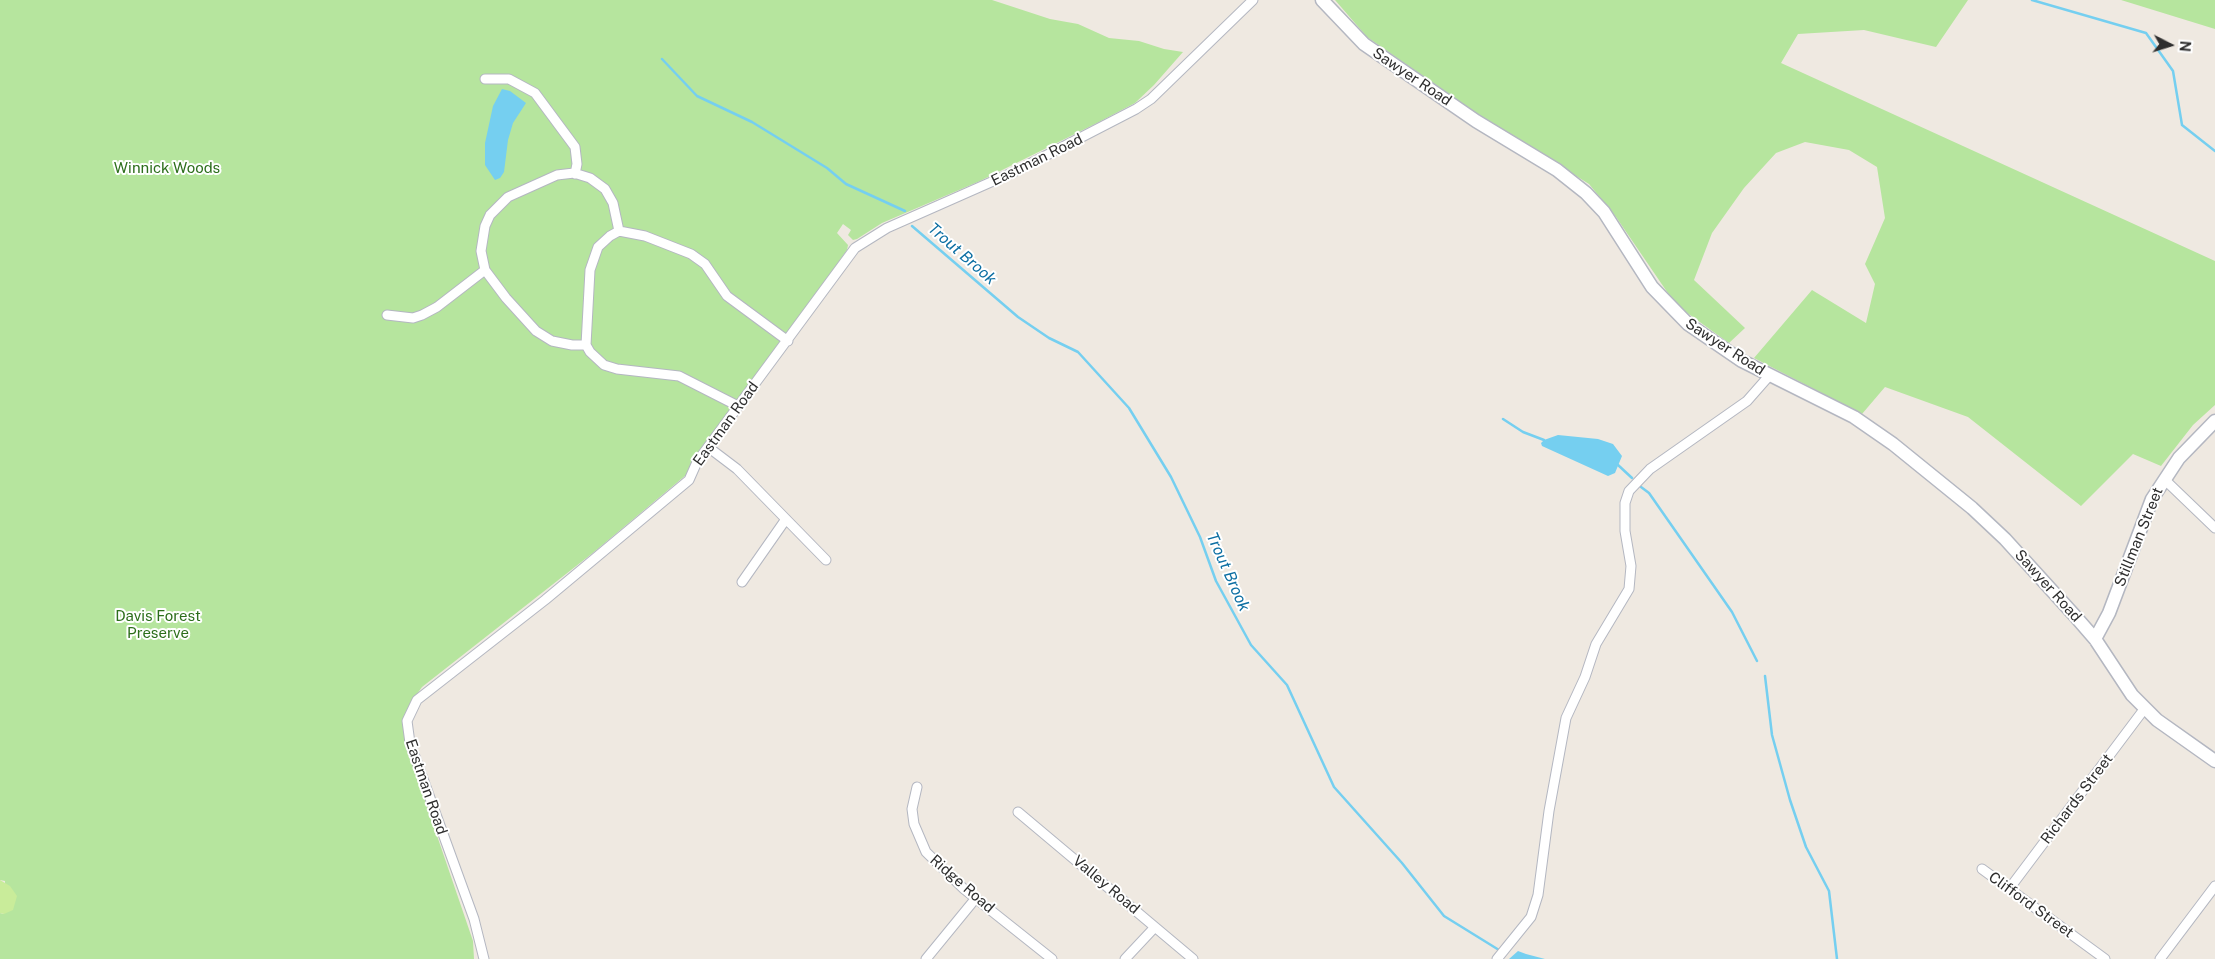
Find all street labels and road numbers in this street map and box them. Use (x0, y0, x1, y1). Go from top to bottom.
street label: Sawyer Road (1369, 44, 1455, 110)
street label: Eastman Road (988, 130, 1086, 190)
street label: Sawyer Road (1682, 315, 1768, 379)
street label: Eastman Road (689, 378, 763, 470)
street label: Stillman Street (2111, 485, 2167, 589)
street label: Sawyer Road (2011, 546, 2085, 626)
street label: Eastman Road (401, 737, 451, 837)
street label: Richards Street (2037, 750, 2117, 848)
street label: Ridge Road (926, 851, 998, 917)
street label: Valley Road (1069, 852, 1143, 918)
street label: Clifford Street (1985, 868, 2077, 942)

